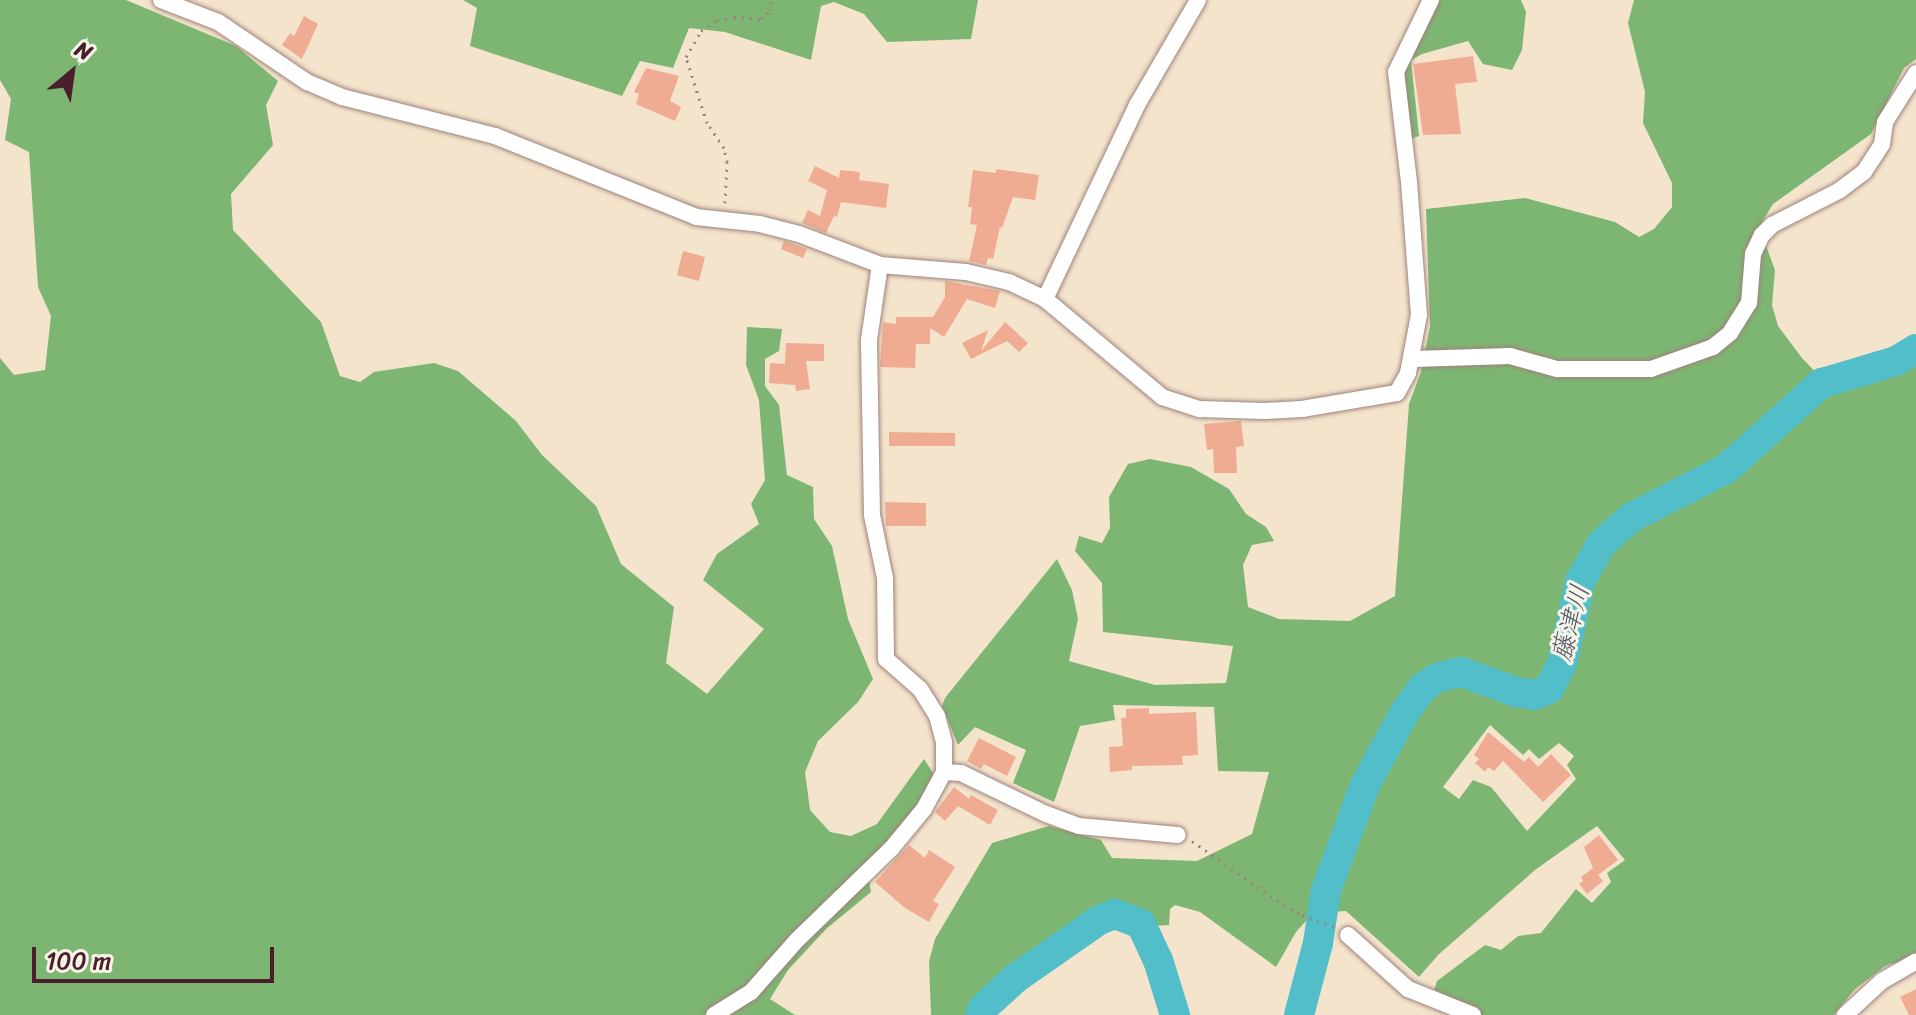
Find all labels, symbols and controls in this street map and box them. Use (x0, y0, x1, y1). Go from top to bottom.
text: N (68, 30, 100, 71)
north arrow (32, 32, 112, 112)
water label: 藤津川 (1546, 581, 1596, 665)
scale bar (36, 931, 278, 981)
text: 100 m (46, 940, 111, 982)

